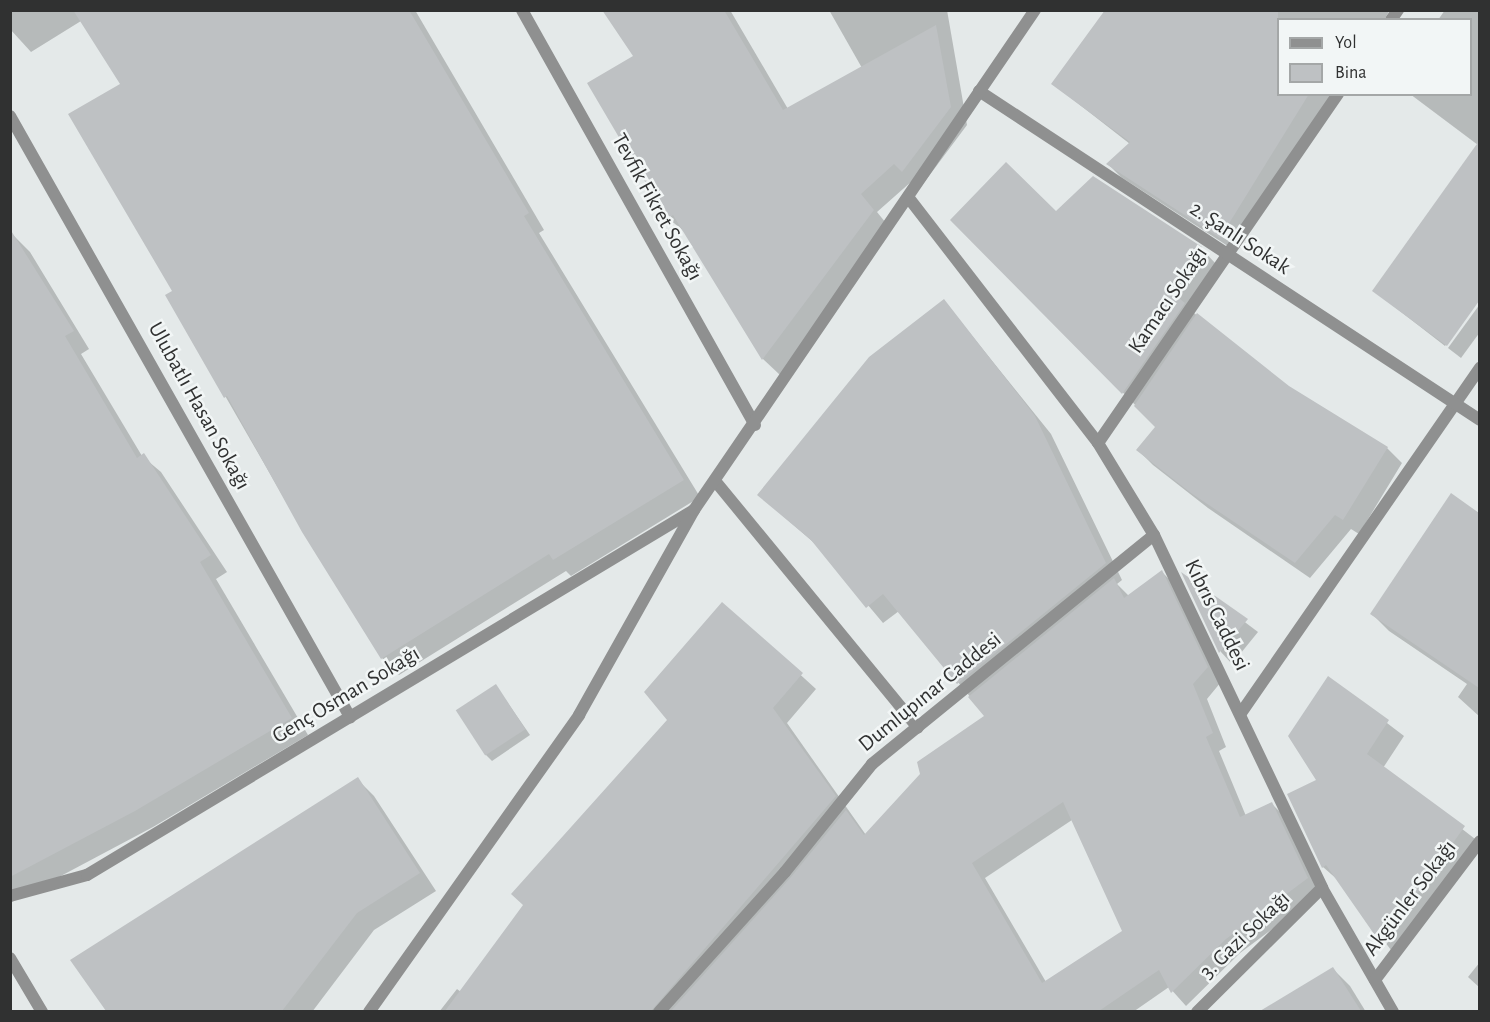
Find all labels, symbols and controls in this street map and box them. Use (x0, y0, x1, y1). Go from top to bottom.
legend (1277, 18, 1472, 96)
text: Yol (1335, 34, 1357, 52)
text: Bina (1335, 64, 1367, 82)
street label: Tevfik Fikret Sokağı (606, 129, 708, 285)
street label: 2. Şanlı Sokak (1185, 196, 1295, 280)
street label: Kamacı Sokağı (1123, 241, 1213, 359)
street label: Ulubatlı Hasan Sokağı (142, 318, 256, 494)
street label: Kıbrıs Caddesi (1179, 555, 1255, 675)
street label: Dumlupınar Caddesi (853, 626, 1007, 758)
street label: Genç Osman Sokağı (267, 641, 425, 749)
street label: Akgünler Sokağı (1358, 835, 1462, 961)
street label: 3. Gazi Sokağı (1194, 885, 1296, 985)

